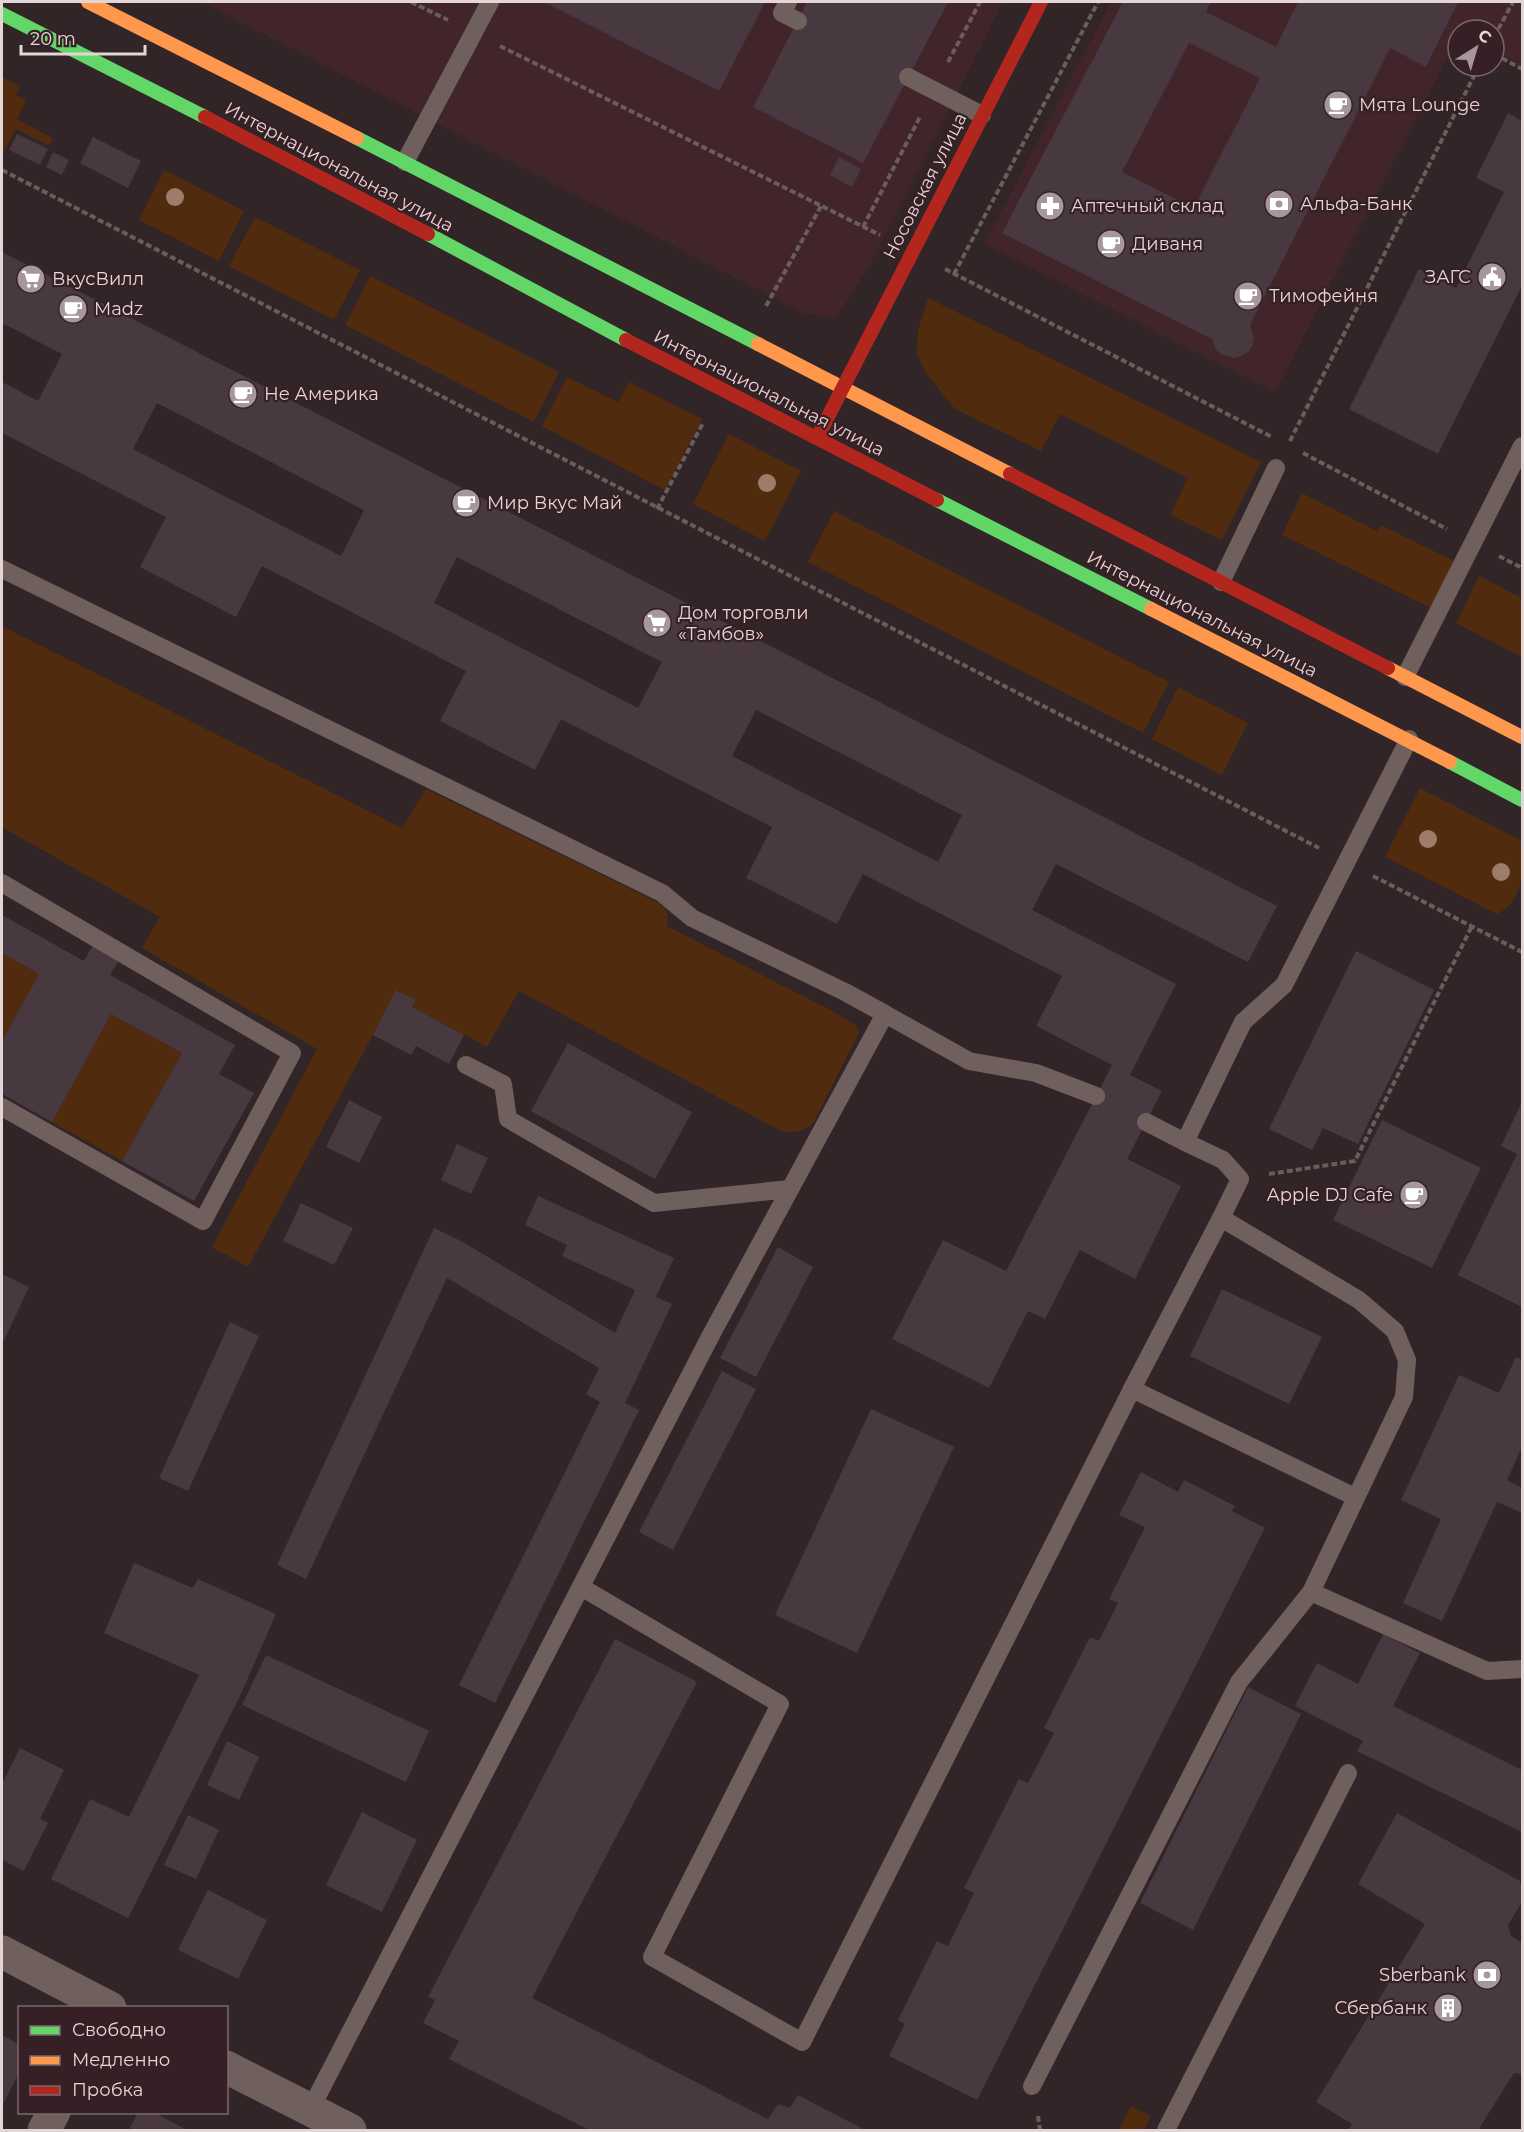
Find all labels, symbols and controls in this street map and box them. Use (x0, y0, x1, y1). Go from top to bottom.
scale bar (21, 18, 146, 56)
north arrow (1446, 18, 1506, 78)
text: С (1474, 25, 1495, 48)
text: 20 m (30, 28, 76, 50)
cafe icon: Мята Lounge (1322, 89, 1354, 121)
place label: Мята Lounge (1359, 94, 1480, 116)
street label: Интернациональная улица (221, 97, 457, 237)
street label: Носовская улица (879, 109, 971, 263)
bank icon: Альфа-Банк (1263, 188, 1295, 220)
pharmacy icon: Аптечный склад (1034, 190, 1066, 222)
place label: Альфа-Банк (1300, 193, 1413, 215)
place label: Аптечный склад (1071, 195, 1224, 217)
cafe icon: Диваня (1095, 228, 1127, 260)
place label: Диваня (1132, 233, 1203, 255)
public building icon: ЗАГС (1476, 261, 1508, 293)
supermarket icon: ВкусВилл (15, 263, 47, 295)
place label: ЗАГС (1425, 266, 1471, 288)
place label: ВкусВилл (52, 268, 144, 290)
cafe icon: Тимофейня (1232, 280, 1264, 312)
place label: Тимофейня (1269, 285, 1378, 307)
cafe icon: Madz (57, 293, 89, 325)
place label: Madz (94, 298, 143, 320)
street label: Интернациональная улица (650, 325, 888, 461)
cafe icon: Не Америка (227, 378, 259, 410)
place label: Не Америка (264, 383, 379, 405)
cafe icon: Мир Вкус Май (450, 487, 482, 519)
place label: Мир Вкус Май (487, 492, 622, 514)
street label: Интернациональная улица (1083, 546, 1321, 682)
place label: Дом торговли «Тамбов» (678, 602, 809, 645)
supermarket icon: Дом торговли «Тамбов» (641, 607, 673, 639)
cafe icon: Apple DJ Cafe (1398, 1179, 1430, 1211)
place label: Apple DJ Cafe (1267, 1184, 1393, 1206)
bank icon: Sberbank (1471, 1959, 1503, 1991)
place label: Sberbank (1379, 1964, 1466, 1986)
building icon: Сбербанк (1432, 1992, 1464, 2024)
place label: Сбербанк (1335, 1997, 1428, 2019)
legend (18, 2006, 228, 2114)
text: Свободно (72, 2019, 166, 2041)
text: Медленно (72, 2049, 170, 2071)
text: Пробка (72, 2079, 143, 2101)

